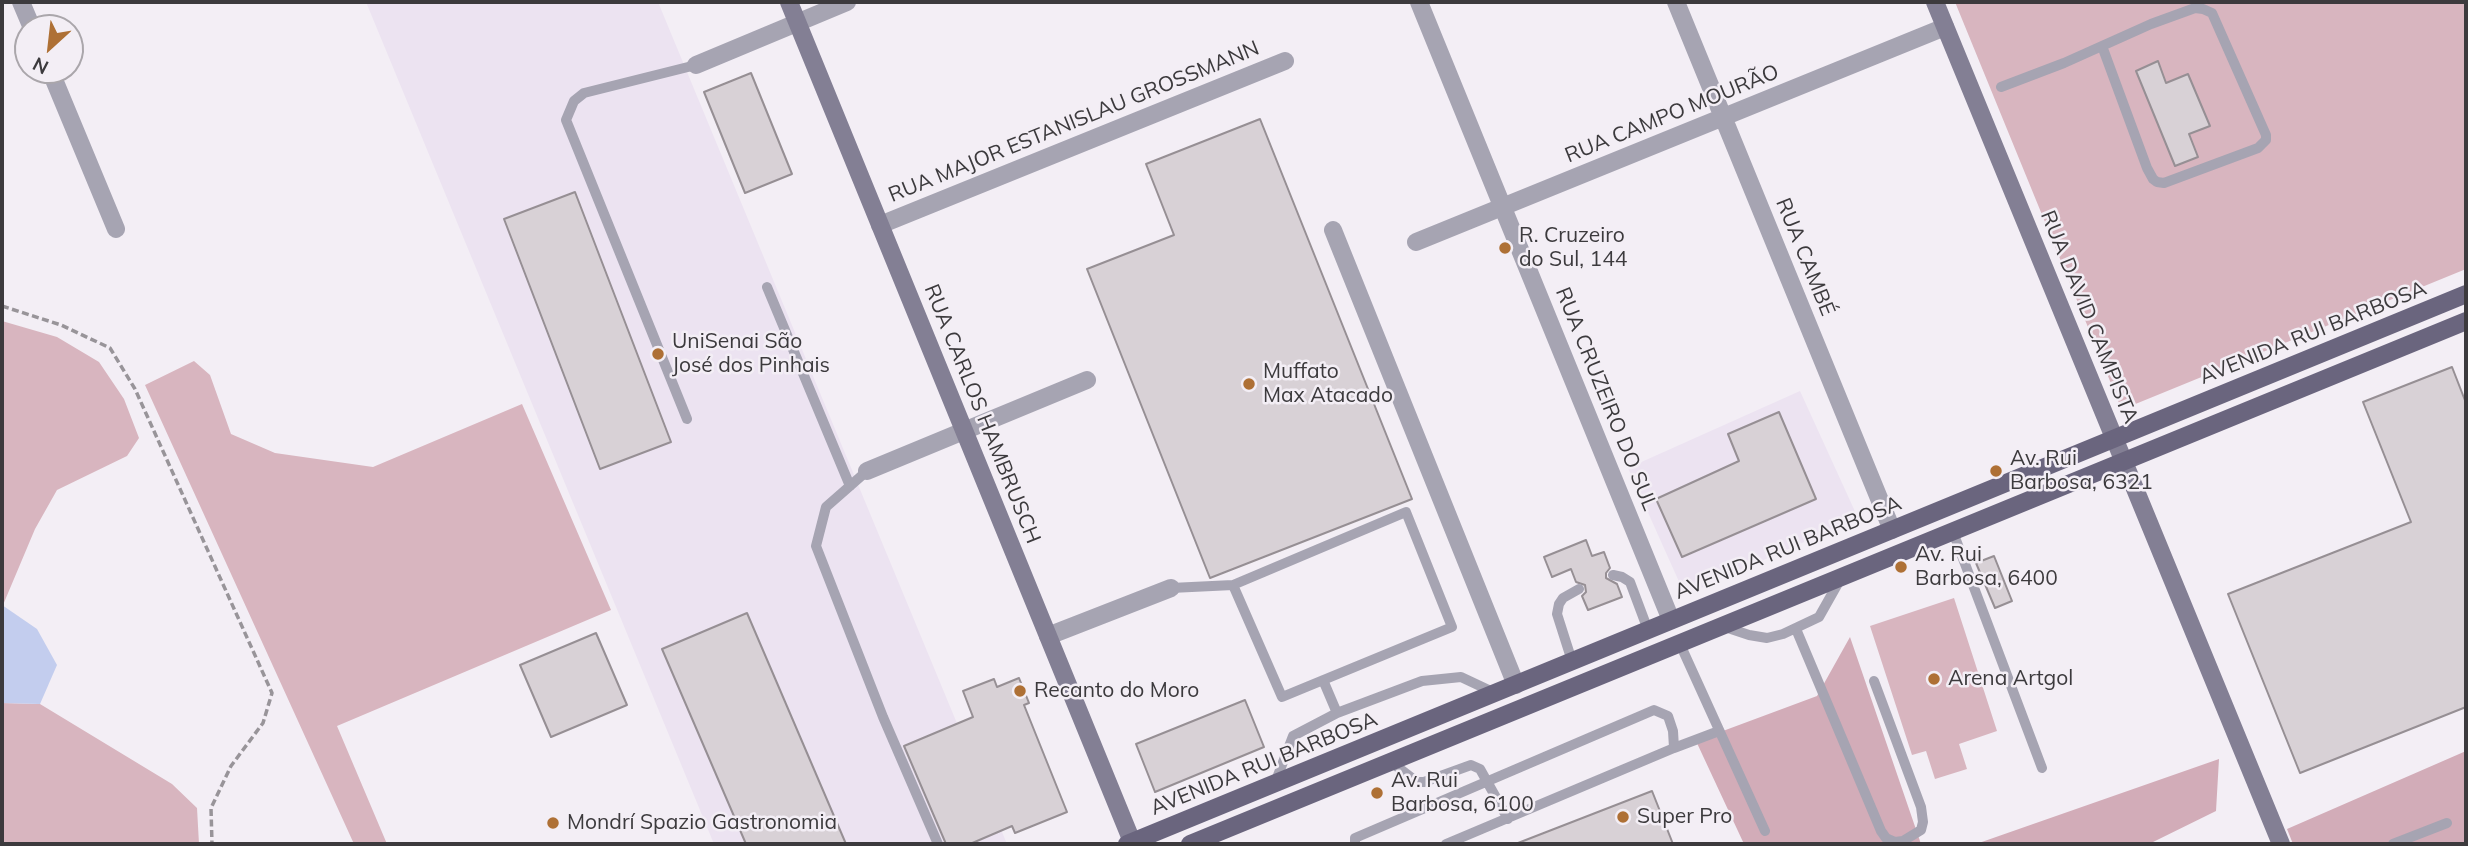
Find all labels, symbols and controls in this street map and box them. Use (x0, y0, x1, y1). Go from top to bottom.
north arrow (14, 14, 84, 84)
street label: RUA MAJOR ESTANISLAU GROSSMANN (885, 36, 1263, 208)
text: N (29, 52, 52, 80)
street label: RUA CAMPO MOURÃO (1561, 60, 1783, 168)
street label: RUA CAMBÉ (1770, 194, 1840, 320)
street label: RUA DAVID CAMPISTA (2035, 207, 2143, 427)
place label: R. Cruzeiro do Sul, 144 (1519, 223, 1627, 273)
marker: R. Cruzeiro do Sul, 144 (1497, 240, 1513, 256)
street label: AVENIDA RUI BARBOSA (2196, 276, 2430, 390)
street label: RUA CARLOS HAMBRUSCH (918, 281, 1046, 547)
street label: RUA CRUZEIRO DO SUL (1550, 284, 1662, 514)
place label: UniSenai São José dos Pinhais (672, 329, 830, 379)
marker: UniSenai São José dos Pinhais (650, 346, 666, 362)
place label: Muffato Max Atacado (1263, 359, 1393, 409)
marker: Muffato Max Atacado (1241, 376, 1257, 392)
place label: Av. Rui Barbosa, 6321 (2010, 446, 2153, 496)
marker: Av. Rui Barbosa, 6321 (1988, 463, 2004, 479)
street label: AVENIDA RUI BARBOSA (1671, 491, 1905, 605)
place label: Av. Rui Barbosa, 6400 (1915, 542, 2058, 592)
marker: Av. Rui Barbosa, 6400 (1893, 559, 1909, 575)
place label: Arena Artgol (1948, 666, 2073, 692)
marker: Arena Artgol (1926, 671, 1942, 687)
place label: Recanto do Moro (1034, 678, 1199, 704)
marker: Recanto do Moro (1012, 683, 1028, 699)
street label: AVENIDA RUI BARBOSA (1147, 707, 1381, 821)
place label: Av. Rui Barbosa, 6100 (1391, 768, 1534, 818)
marker: Av. Rui Barbosa, 6100 (1369, 785, 1385, 801)
place label: Super Pro (1637, 804, 1732, 830)
marker: Super Pro (1615, 809, 1631, 825)
place label: Mondrí Spazio Gastronomia (567, 810, 837, 836)
marker: Mondrí Spazio Gastronomia (545, 815, 561, 831)

